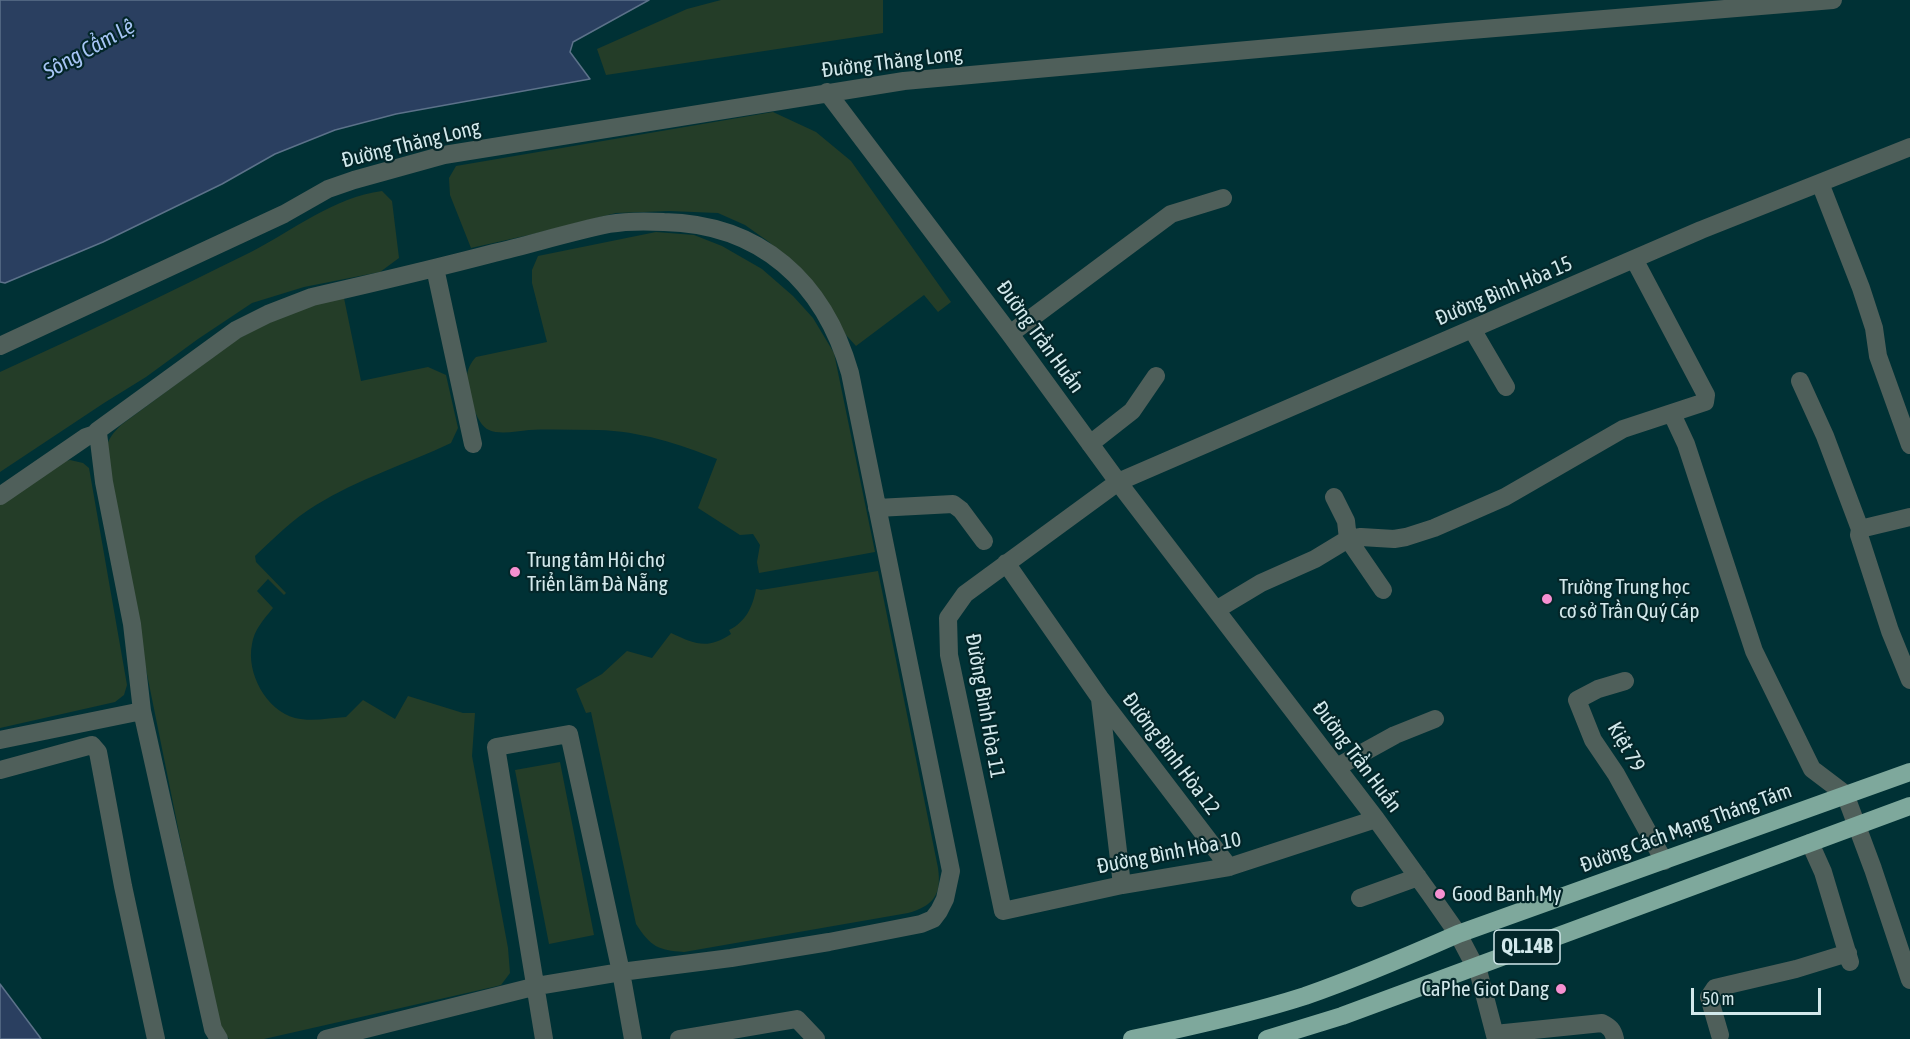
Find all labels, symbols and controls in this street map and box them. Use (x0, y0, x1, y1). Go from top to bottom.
water label: Sông Cẩm Lệ (38, 13, 140, 85)
street label: Đường Thăng Long (820, 41, 964, 83)
street label: Đường Thăng Long (339, 115, 483, 173)
street label: Đường Bình Hòa 15 (1432, 251, 1576, 331)
street label: Đường Trần Huấn (991, 276, 1089, 398)
place label: Trung tâm Hội chợ Triển lãm Đà Nẵng (527, 547, 668, 597)
marker: Trung tâm Hội chợ Triển lãm Đà Nẵng (508, 565, 522, 579)
place label: Trường Trung học cơ sở Trần Quý Cáp (1559, 574, 1699, 624)
marker: Trường Trung học cơ sở Trần Quý Cáp (1540, 592, 1554, 606)
street label: Đường Bình Hòa 11 (960, 632, 1010, 780)
street label: Đường Bình Hòa 12 (1117, 688, 1225, 820)
street label: Đường Trần Huấn (1307, 696, 1407, 818)
street label: Kiệt 79 (1602, 718, 1650, 776)
street label: Đường Cách Mạng Tháng Tám (1577, 778, 1795, 878)
street label: Đường Bình Hòa 10 (1095, 827, 1243, 879)
place label: Good Banh My (1452, 881, 1561, 907)
marker: Good Banh My (1433, 887, 1447, 901)
road number: QL.14B (1494, 930, 1560, 964)
place label: CaPhe Giot Dang (1421, 976, 1549, 1002)
scale bar (1694, 976, 1824, 1014)
marker: CaPhe Giot Dang (1554, 982, 1568, 996)
text: 50 m (1702, 988, 1734, 1009)

